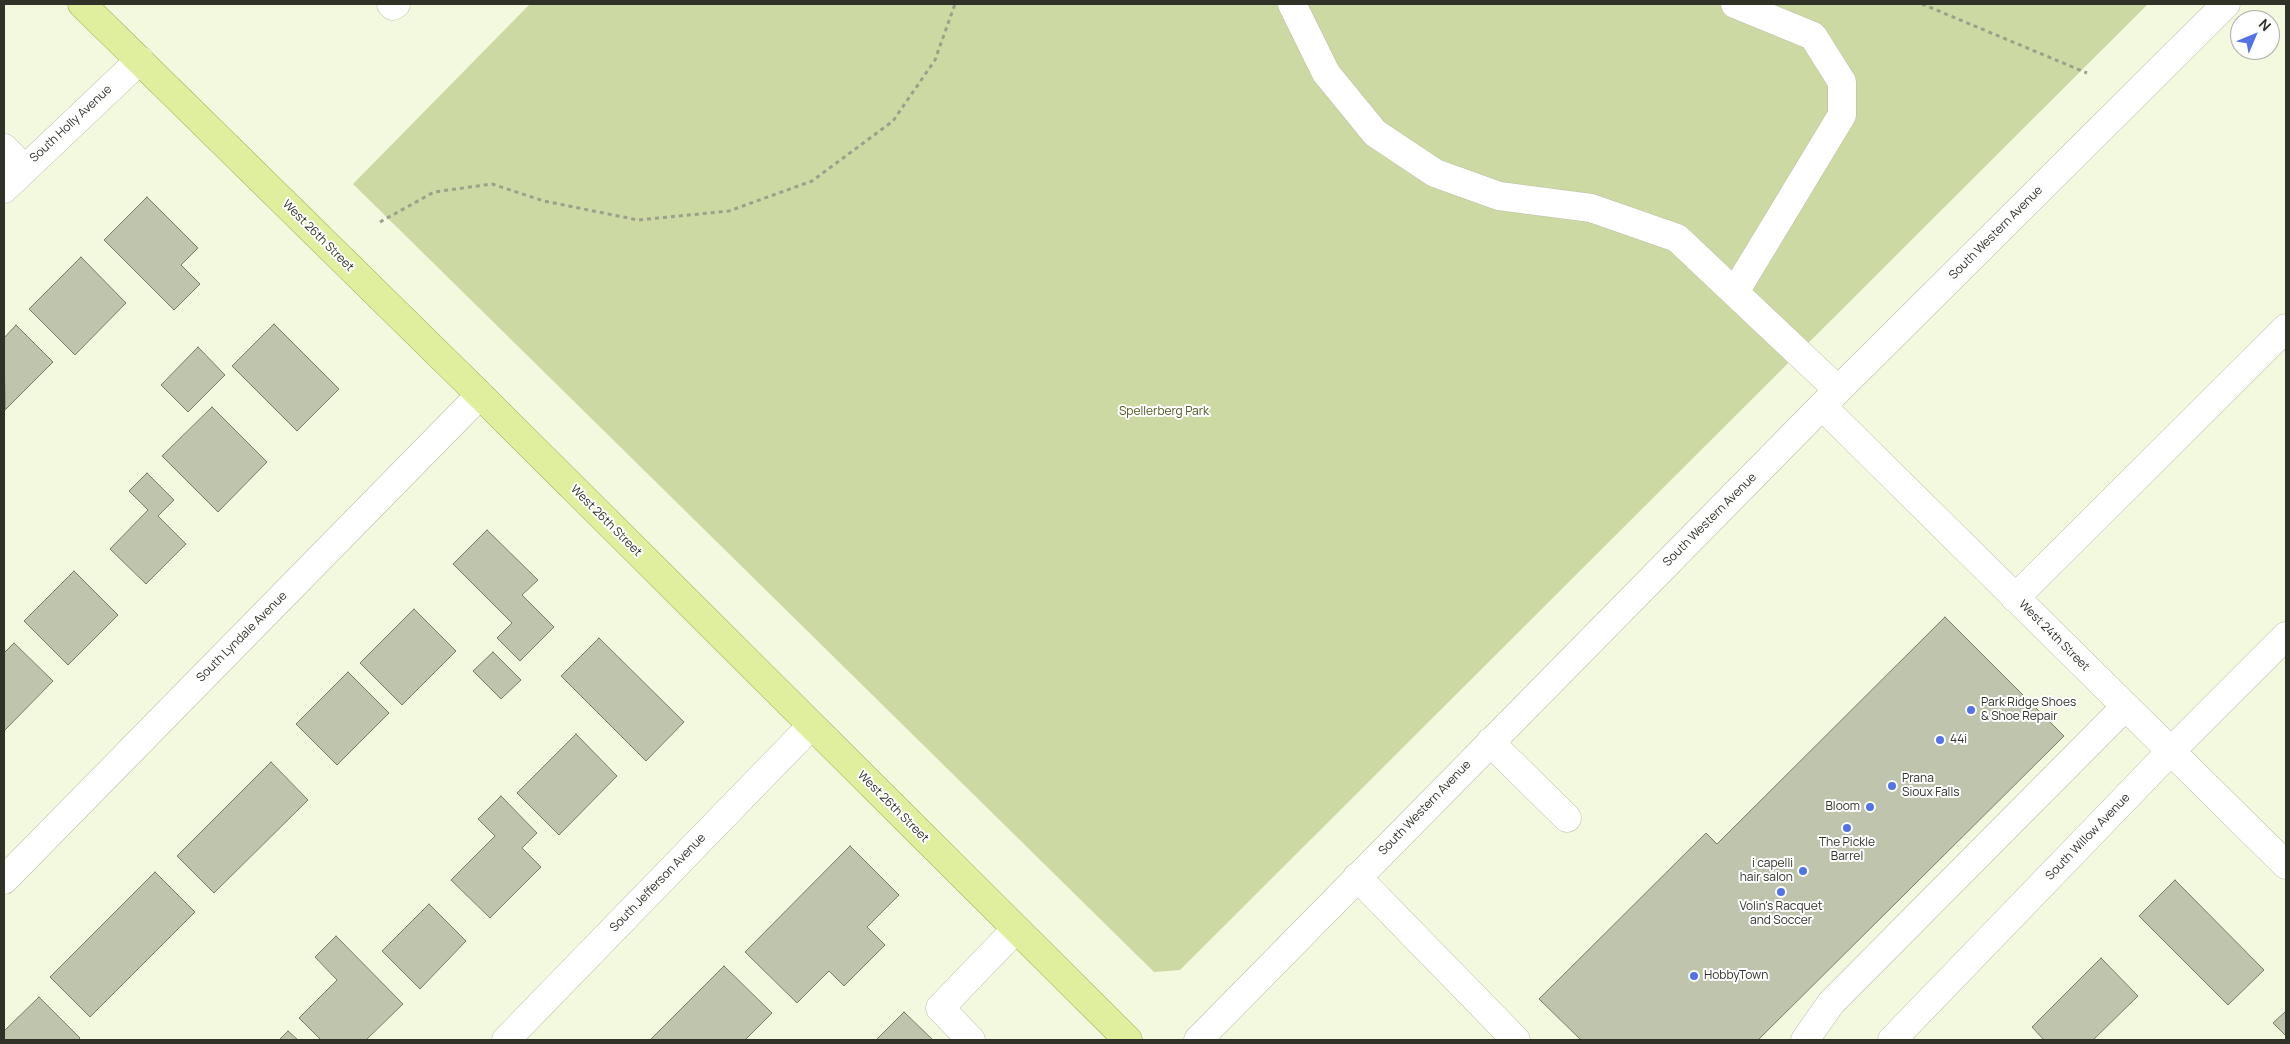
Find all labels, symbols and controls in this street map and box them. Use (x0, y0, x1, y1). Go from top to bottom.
north arrow (2230, 10, 2280, 60)
text: N (2255, 14, 2276, 35)
street label: South Holly Avenue (27, 82, 115, 166)
street label: South Western Avenue (1946, 183, 2046, 283)
street label: West 26th Street (279, 197, 357, 275)
park label: Spellerberg Park (1119, 405, 1209, 419)
street label: South Western Avenue (1660, 470, 1760, 570)
street label: West 26th Street (567, 482, 645, 560)
street label: South Lyndale Avenue (194, 589, 290, 685)
street label: West 24th Street (2016, 598, 2092, 674)
place label: Park Ridge Shoes & Shoe Repair (1981, 696, 2076, 724)
marker: Park Ridge Shoes & Shoe Repair (1965, 704, 1977, 716)
place label: 44i (1950, 733, 1967, 747)
marker: 44i (1934, 734, 1946, 746)
street label: South Western Avenue (1376, 758, 1474, 858)
street label: West 26th Street (854, 768, 932, 846)
place label: Prana Sioux Falls (1902, 772, 1960, 800)
marker: Prana Sioux Falls (1886, 780, 1898, 792)
street label: South Willow Avenue (2043, 791, 2133, 883)
place label: Bloom (1825, 800, 1860, 814)
marker: Bloom (1864, 801, 1876, 813)
marker: The Pickle Barrel (1841, 822, 1853, 834)
street label: South Jefferson Avenue (607, 831, 709, 935)
place label: The Pickle Barrel (1819, 836, 1875, 864)
place label: i capelli hair salon (1740, 857, 1793, 885)
marker: i capelli hair salon (1797, 865, 1809, 877)
marker: Volin's Racquet and Soccer (1775, 886, 1787, 898)
place label: Volin's Racquet and Soccer (1739, 900, 1823, 928)
place label: HobbyTown (1704, 969, 1768, 983)
marker: HobbyTown (1688, 970, 1700, 982)

